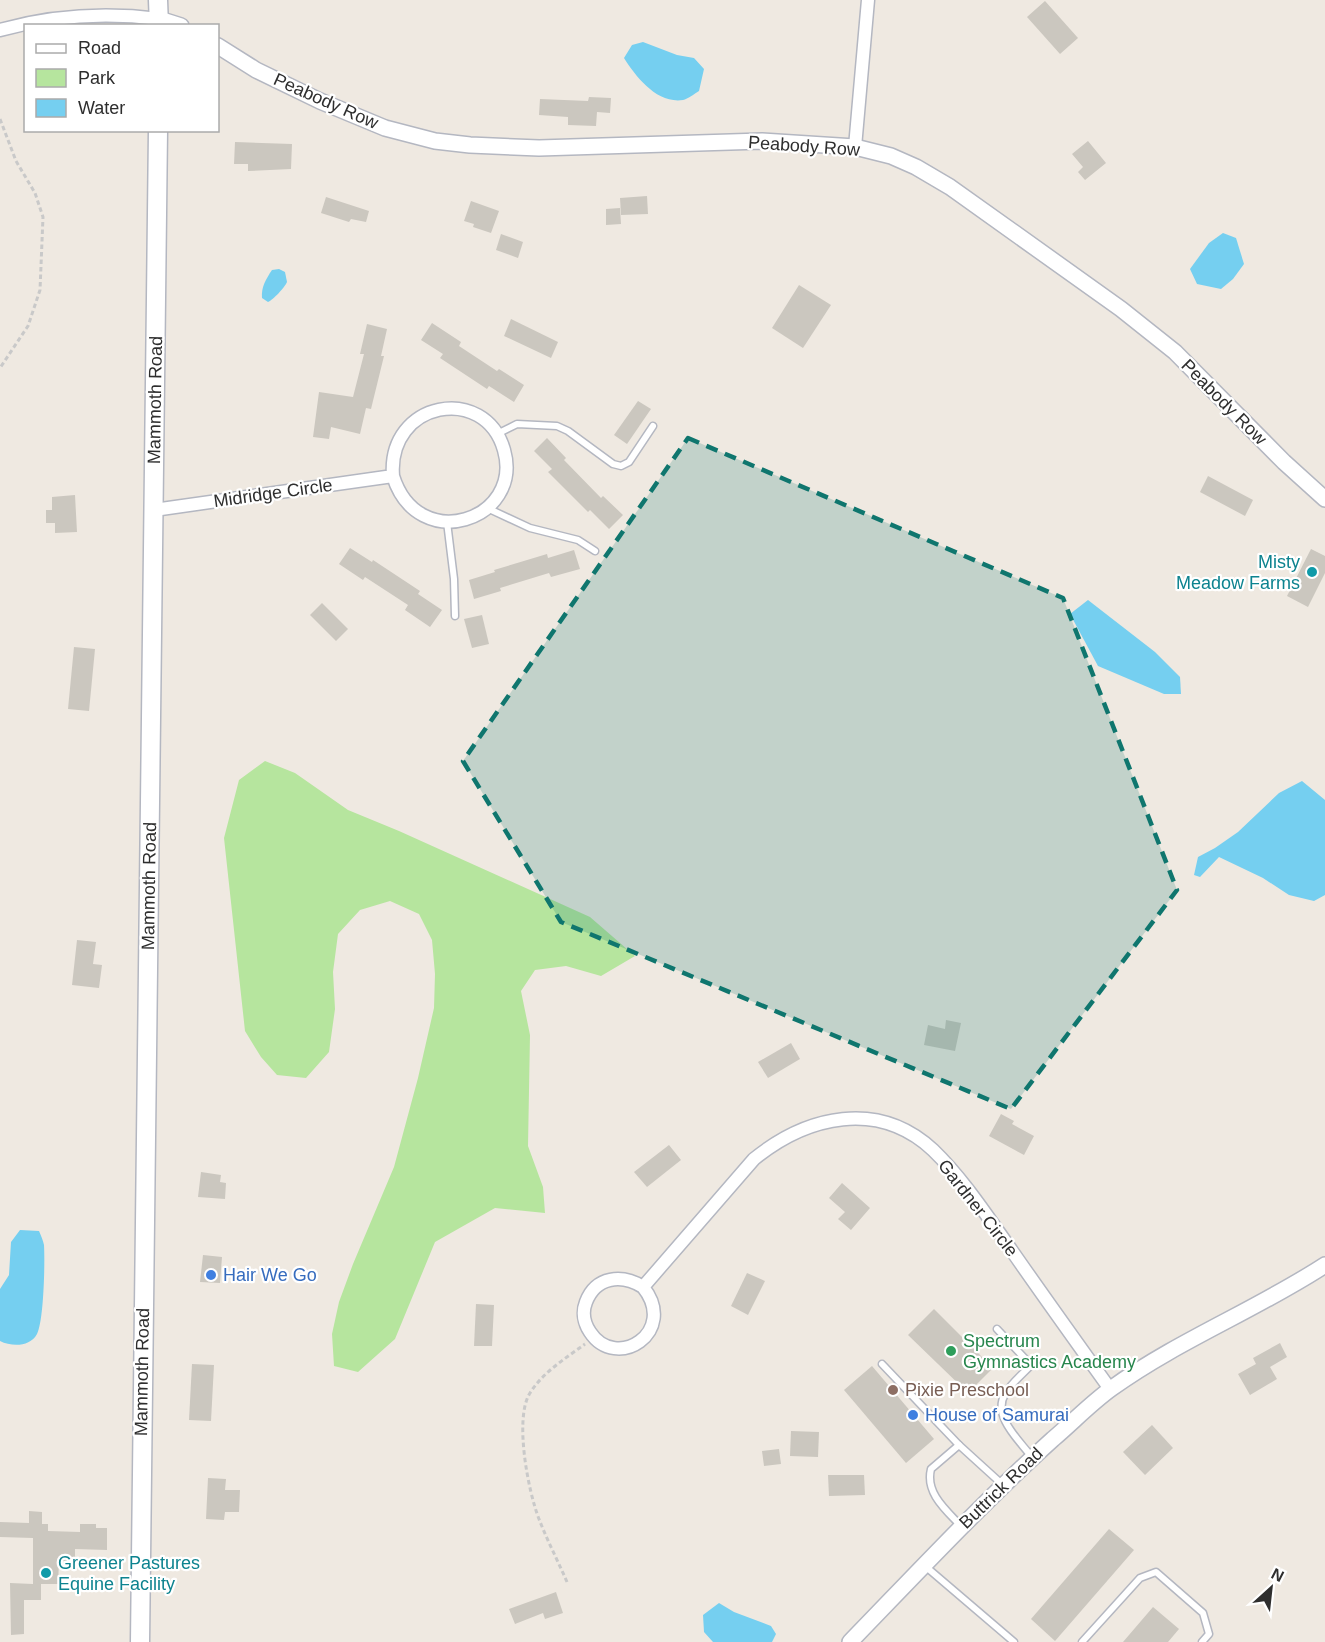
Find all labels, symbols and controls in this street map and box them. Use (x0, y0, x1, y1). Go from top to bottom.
legend (24, 24, 219, 132)
text: Road (78, 38, 121, 58)
text: Park (78, 68, 116, 88)
street label: Peabody Row (271, 69, 382, 133)
text: Water (78, 98, 125, 118)
street label: Peabody Row (747, 132, 862, 160)
street label: Mammoth Road (144, 336, 166, 464)
street label: Peabody Row (1177, 355, 1271, 449)
street label: Midridge Circle (212, 475, 334, 511)
place label: Misty Meadow Farms (1176, 552, 1300, 593)
marker: Misty Meadow Farms (1305, 565, 1319, 579)
street label: Mammoth Road (138, 822, 160, 950)
street label: Gardner Circle (934, 1156, 1022, 1260)
place label: Hair We Go (223, 1265, 317, 1285)
marker: Hair We Go (204, 1268, 218, 1282)
street label: Mammoth Road (131, 1308, 153, 1436)
place label: Spectrum Gymnastics Academy (963, 1331, 1136, 1372)
marker: Spectrum Gymnastics Academy (944, 1344, 958, 1358)
place label: Pixie Preschool (905, 1380, 1029, 1400)
marker: Pixie Preschool (886, 1383, 900, 1397)
place label: House of Samurai (925, 1405, 1069, 1425)
marker: House of Samurai (906, 1408, 920, 1422)
street label: Buttrick Road (955, 1443, 1047, 1533)
place label: Greener Pastures Equine Facility (58, 1553, 200, 1594)
north arrow (1241, 1558, 1301, 1618)
text: N (1269, 1565, 1287, 1585)
marker: Greener Pastures Equine Facility (39, 1566, 53, 1580)

